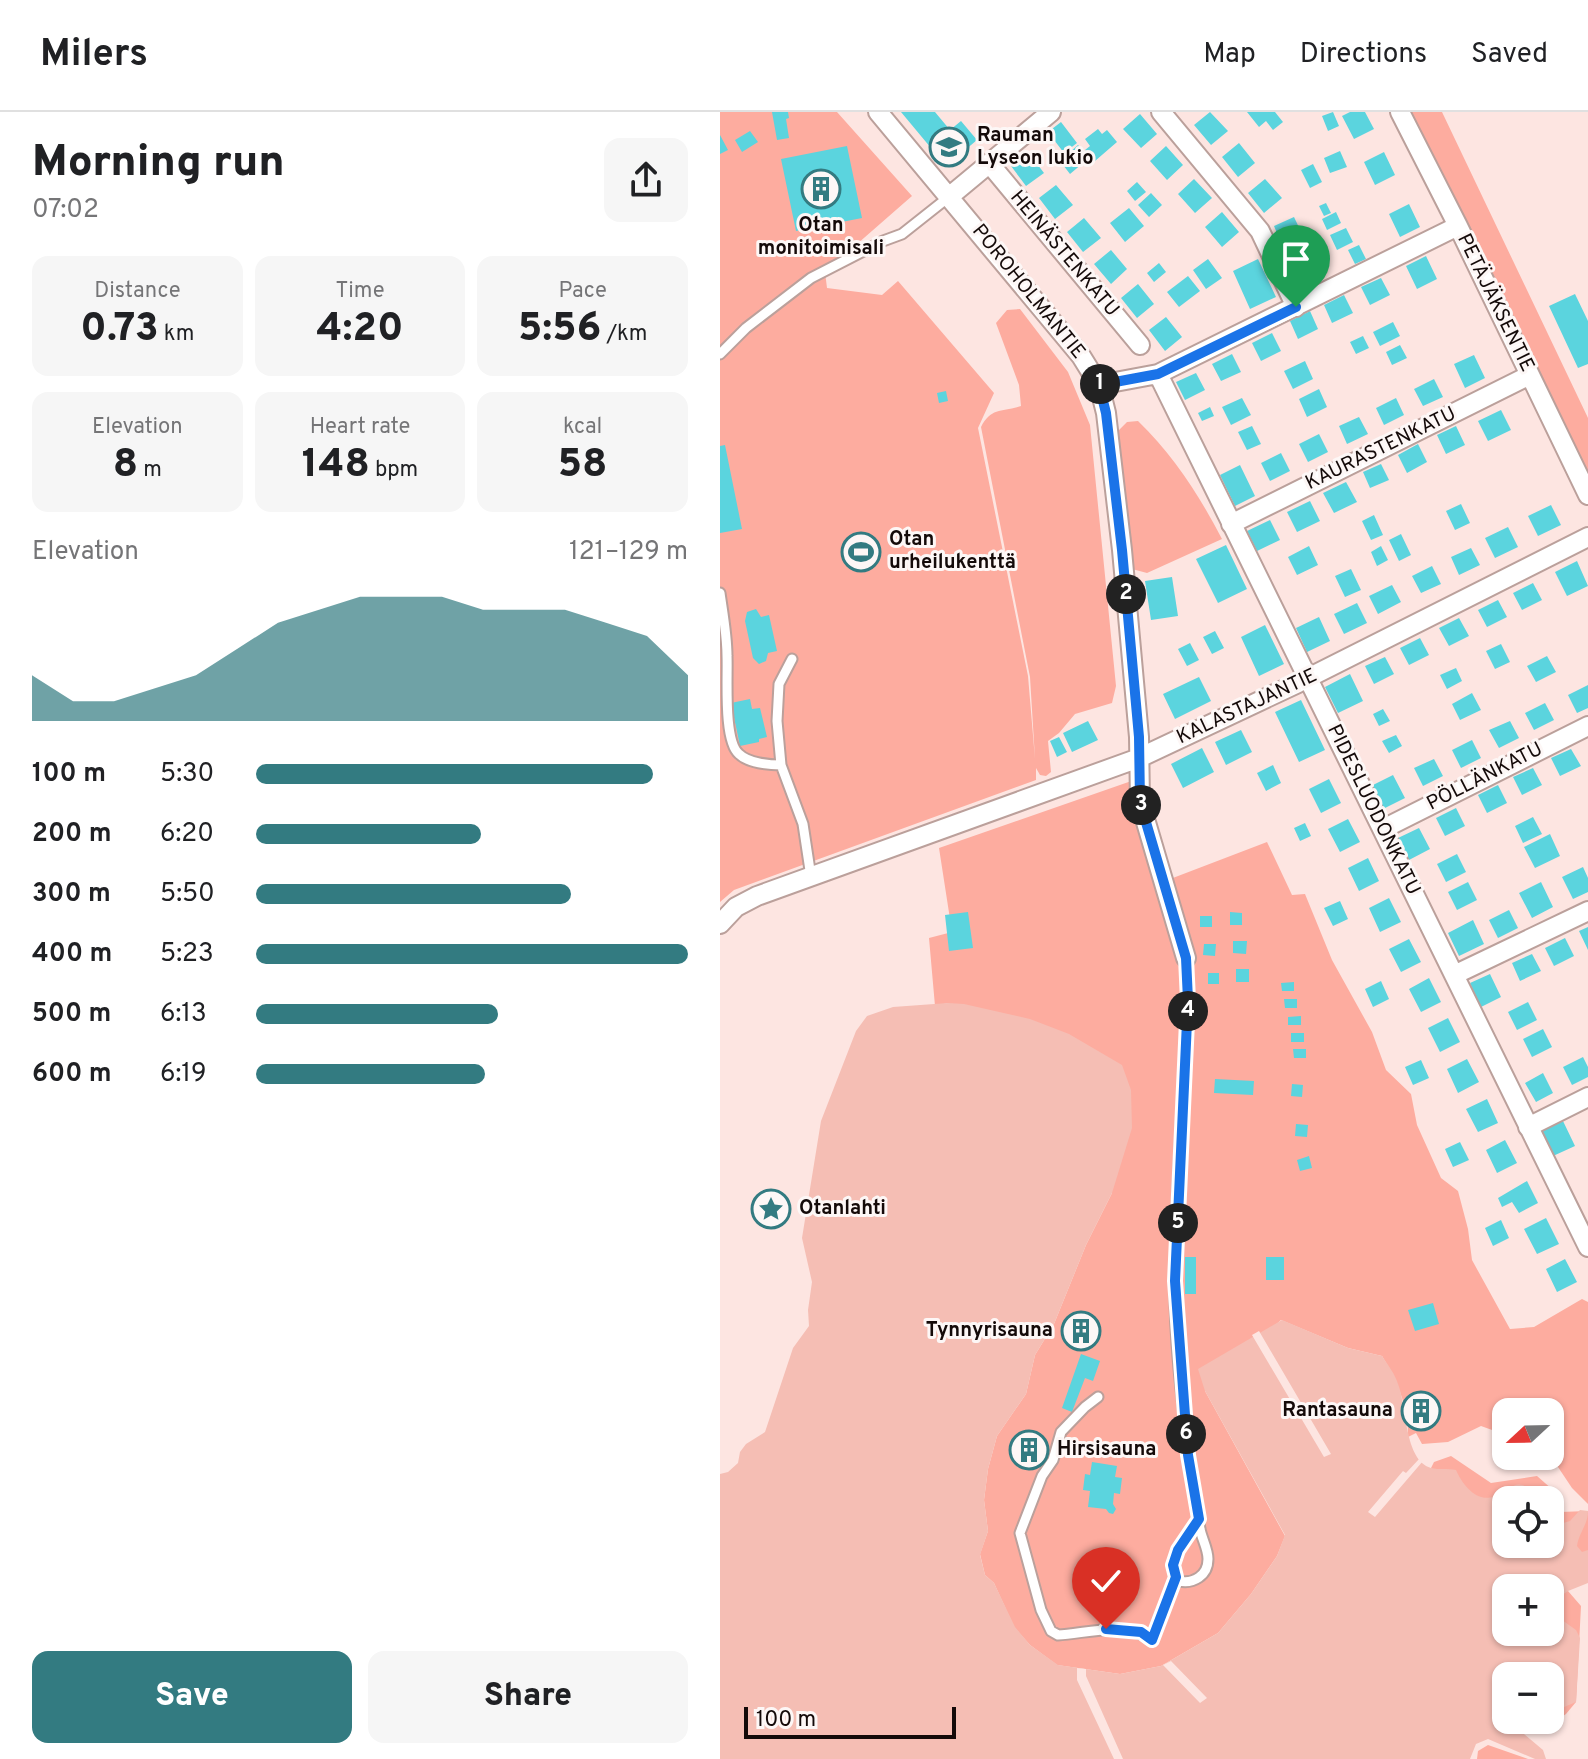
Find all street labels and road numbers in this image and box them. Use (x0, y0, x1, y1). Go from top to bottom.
street label: HEINÄSTENKATU (1004, 185, 1125, 323)
street label: POROHOLMANTIE (965, 219, 1091, 365)
street label: PETÄJÄKSENTIE (1450, 229, 1541, 376)
street label: KAURASTENKATU (1301, 401, 1461, 497)
street label: KALASTAJANTIE (1173, 663, 1321, 751)
street label: PIDESLUODONKATU (1320, 720, 1426, 900)
street label: PÖLLÄNKATU (1422, 736, 1547, 817)

